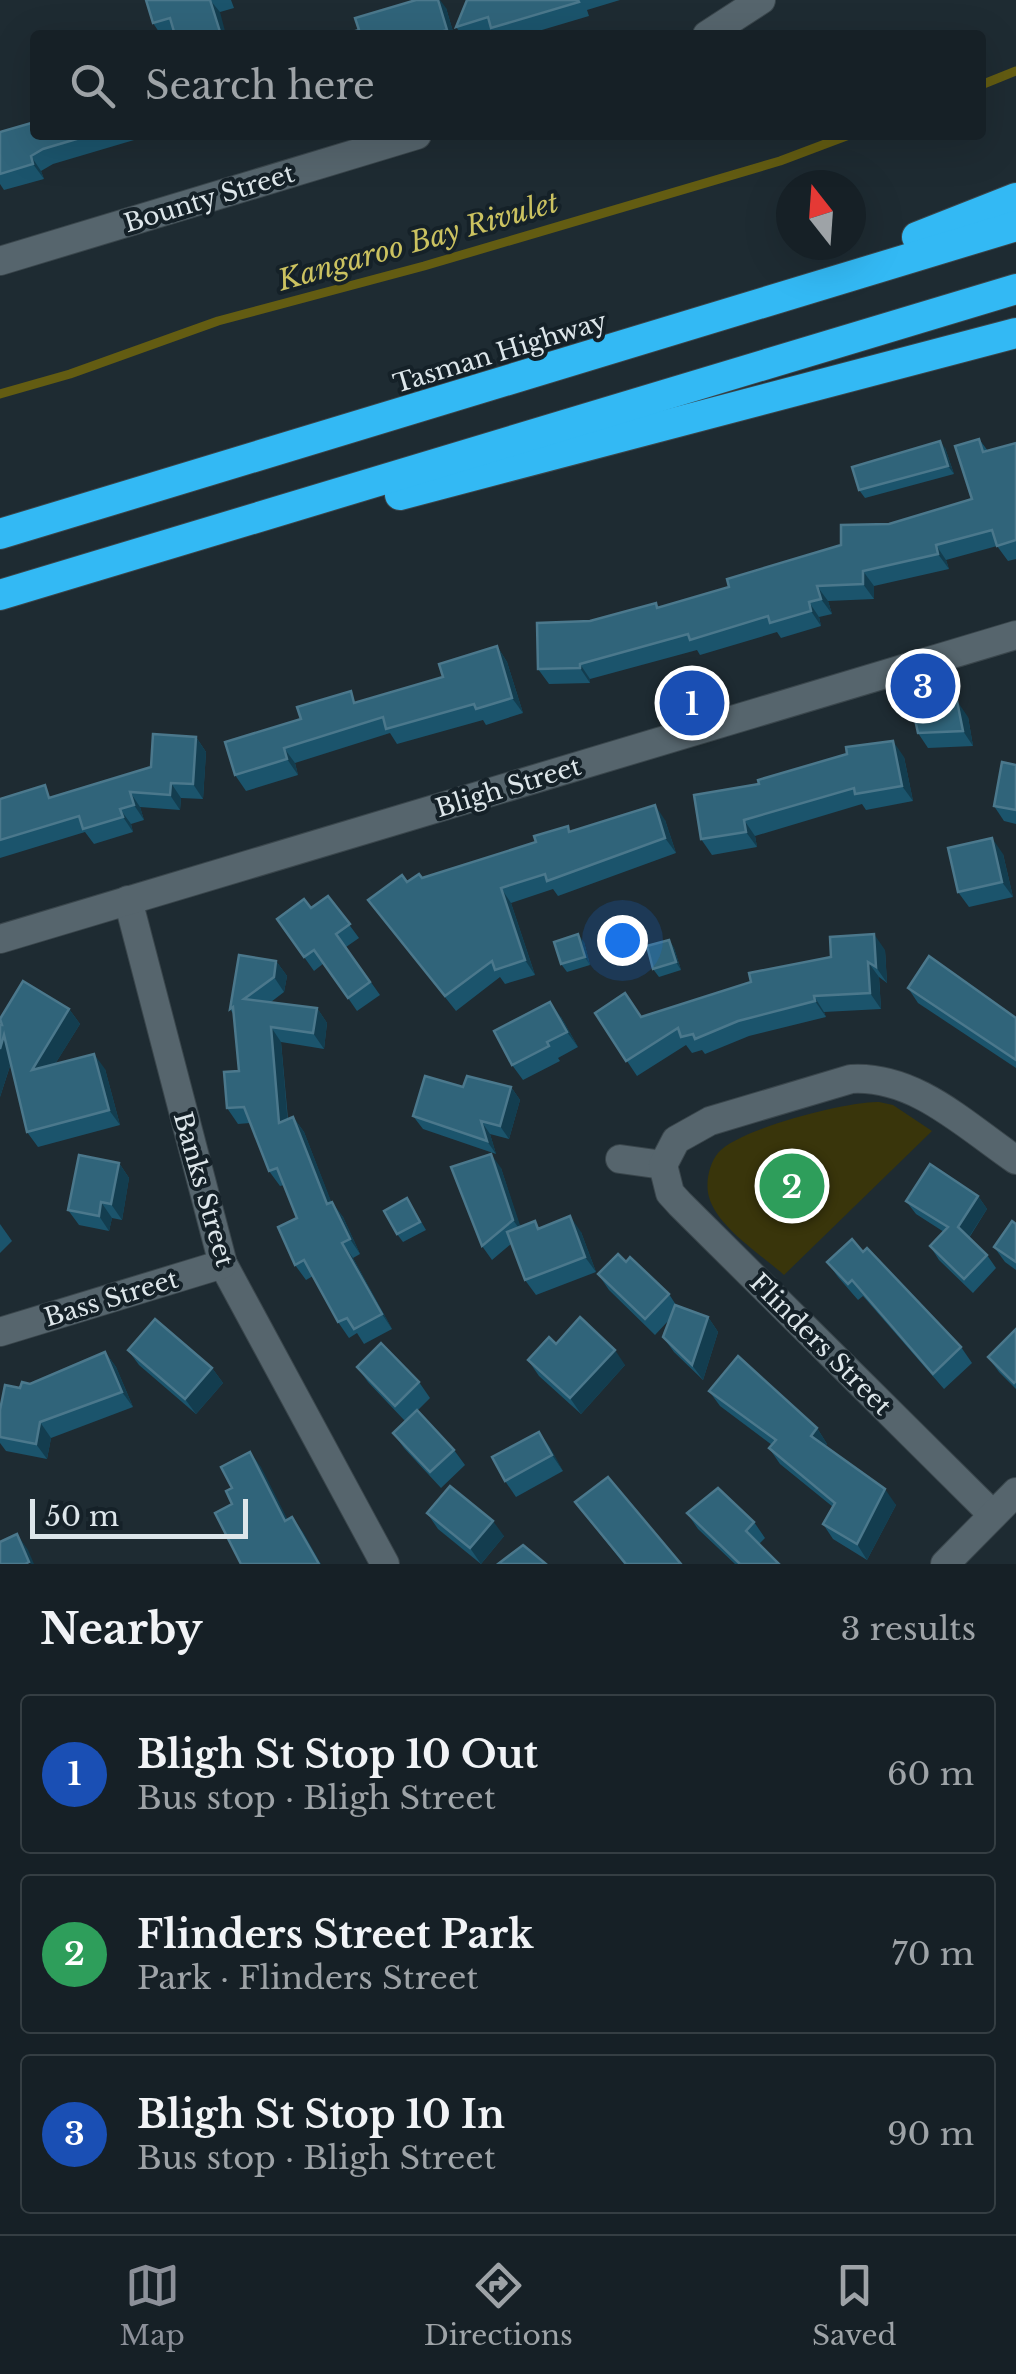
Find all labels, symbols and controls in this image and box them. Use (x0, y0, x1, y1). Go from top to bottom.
search box (30, 30, 986, 140)
icon: search (65, 58, 120, 113)
text: Search here (145, 62, 375, 109)
street label: Bounty Street (120, 158, 299, 239)
north arrow (776, 170, 866, 260)
water label: Kangaroo Bay Rivulet (273, 184, 563, 299)
street label: Tasman Highway (390, 305, 611, 400)
pin: 3 (890, 648, 956, 724)
pin: 1 (660, 666, 724, 740)
street label: Bligh Street (432, 751, 585, 824)
your location (597, 915, 648, 966)
street label: Banks Street (167, 1108, 241, 1271)
pin: 2 (760, 1148, 824, 1224)
street label: Bass Street (41, 1263, 182, 1333)
street label: Flinders Street (743, 1267, 898, 1422)
scale bar (30, 1494, 248, 1538)
text: 50 m (45, 1499, 119, 1534)
text: Nearby (40, 1603, 203, 1655)
text: 3 results (841, 1609, 976, 1649)
text: Bligh St Stop 10 Out (137, 1731, 538, 1778)
text: 1 (68, 1754, 81, 1794)
text: 60 m (887, 1754, 974, 1794)
text: Bus stop · Bligh Street (137, 1778, 496, 1818)
text: Flinders Street Park (137, 1911, 533, 1958)
text: 2 (64, 1934, 85, 1974)
text: 70 m (892, 1934, 974, 1974)
text: Park · Flinders Street (137, 1958, 478, 1998)
text: Bligh St Stop 10 In (137, 2091, 505, 2138)
text: 3 (64, 2114, 85, 2154)
text: 90 m (887, 2114, 974, 2154)
text: Bus stop · Bligh Street (137, 2138, 496, 2178)
tab: Map (120, 2258, 185, 2353)
tab: Directions (424, 2258, 573, 2353)
tab: Saved (812, 2258, 896, 2353)

